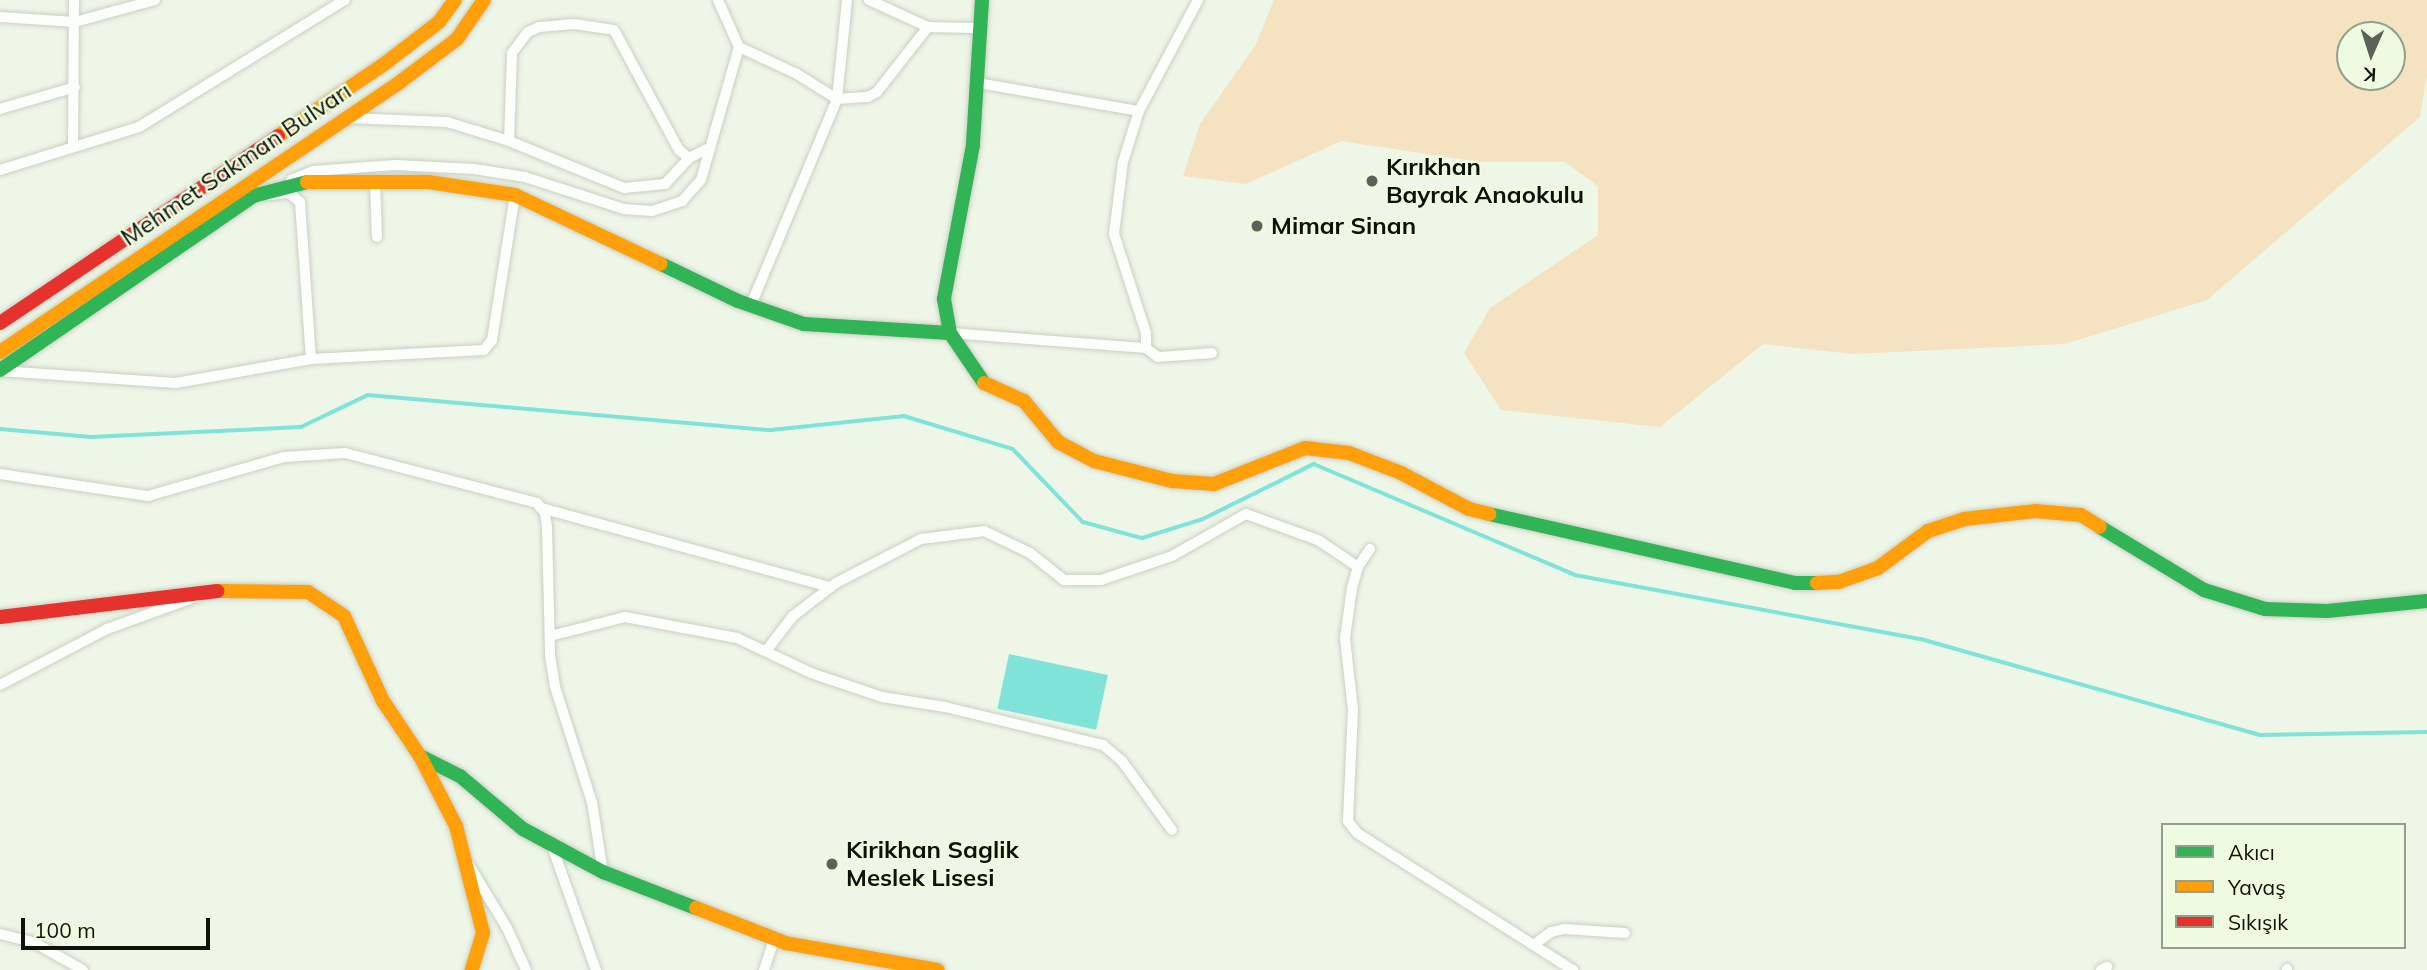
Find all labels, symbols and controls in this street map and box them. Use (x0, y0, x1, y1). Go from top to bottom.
north arrow (2336, 21, 2406, 91)
text: K (2363, 63, 2377, 87)
street label: Mehmet Sakman Bulvarı (116, 76, 356, 252)
place label: Kırıkhan Bayrak Anaokulu (1386, 153, 1584, 209)
marker: Kırıkhan Bayrak Anaokulu (1364, 173, 1380, 189)
place label: Mimar Sinan (1271, 212, 1416, 240)
marker: Mimar Sinan (1249, 218, 1265, 234)
legend (2161, 823, 2406, 949)
place label: Kirikhan Saglik Meslek Lisesi (846, 836, 1019, 892)
text: Akıcı (2228, 839, 2275, 865)
marker: Kirikhan Saglik Meslek Lisesi (824, 856, 840, 872)
text: Yavaş (2228, 874, 2286, 900)
scale bar (24, 904, 214, 948)
text: Sıkışık (2228, 909, 2288, 935)
text: 100 m (34, 917, 96, 943)

